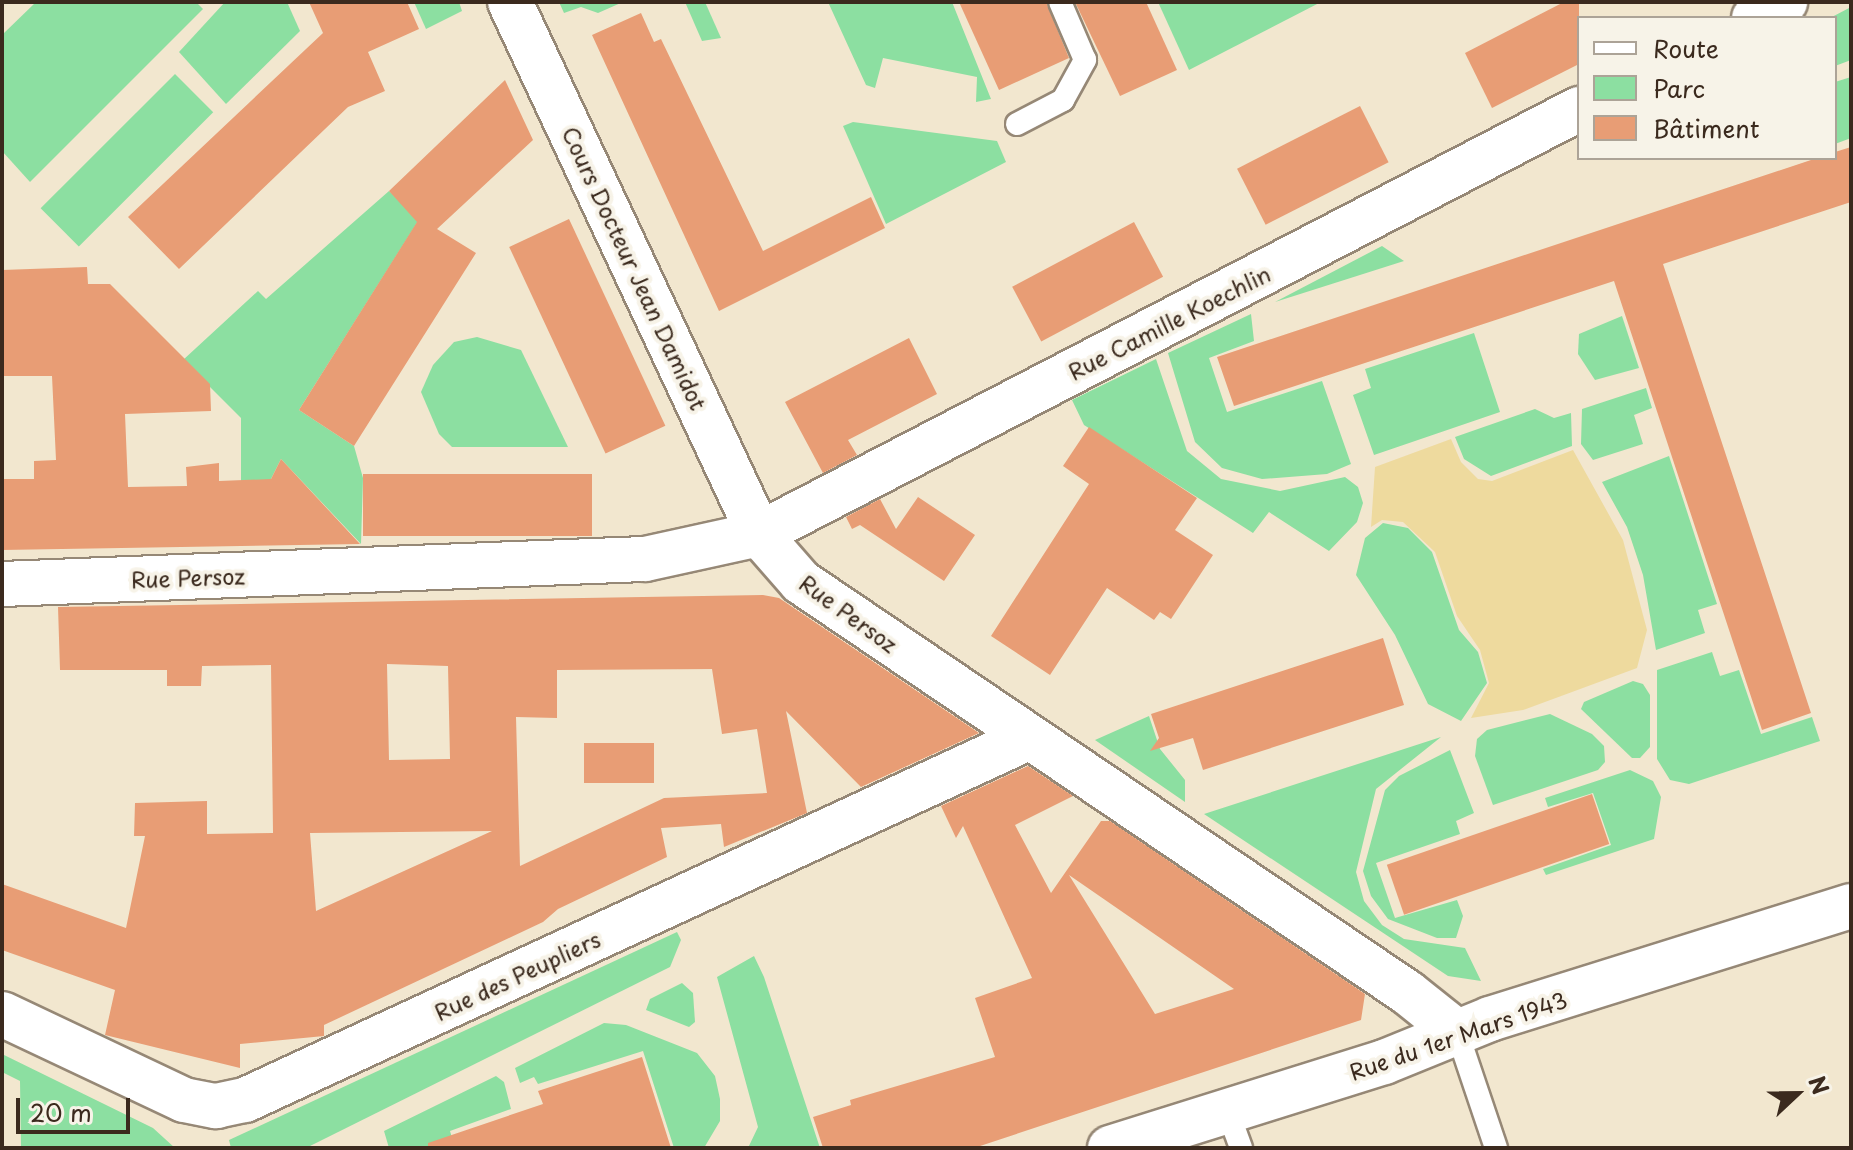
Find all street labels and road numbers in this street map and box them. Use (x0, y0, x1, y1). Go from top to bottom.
street label: Cours Docteur Jean Damidot (557, 121, 713, 415)
street label: Rue Camille Koechlin (1062, 259, 1276, 385)
street label: Rue Persoz (130, 562, 246, 592)
street label: Rue Persoz (794, 568, 904, 658)
street label: Rue des Peupliers (429, 924, 605, 1026)
street label: Rue du 1er Mars 1943 (1345, 985, 1571, 1085)

